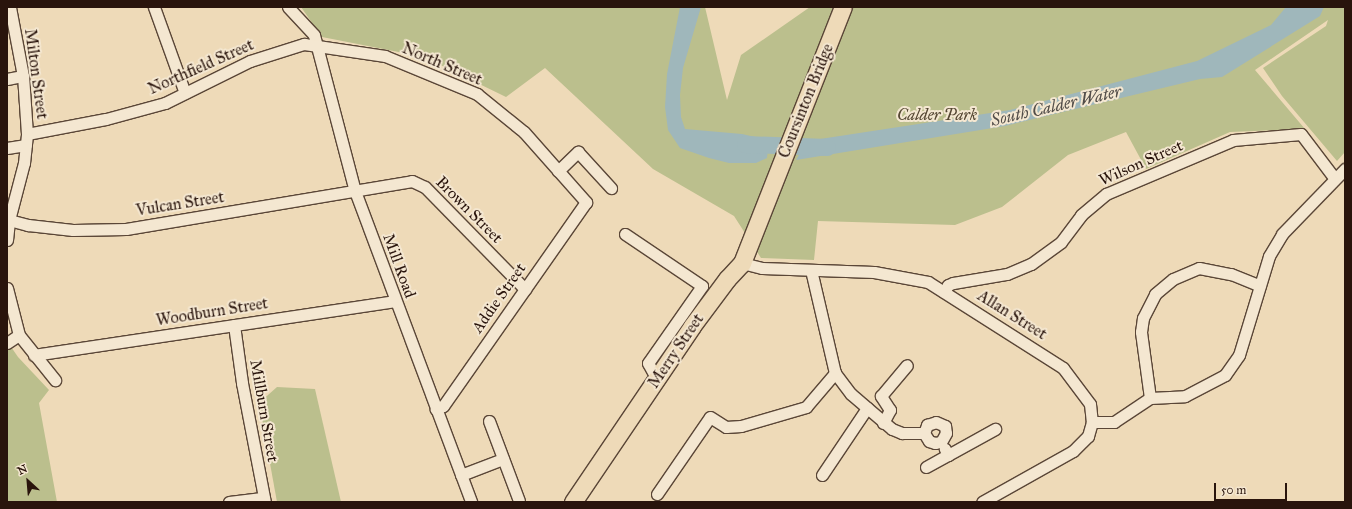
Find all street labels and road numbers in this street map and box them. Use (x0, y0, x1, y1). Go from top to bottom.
street label: Milton Street (20, 28, 52, 120)
street label: Northfield Street (145, 35, 257, 99)
street label: North Street (399, 39, 485, 89)
street label: Coursinton Bridge (774, 41, 838, 161)
street label: Wilson Street (1096, 136, 1186, 190)
street label: Brown Street (431, 172, 507, 248)
street label: Vulcan Street (135, 188, 225, 220)
street label: Mill Road (379, 231, 419, 301)
street label: Addie Street (468, 259, 530, 337)
street label: Allan Street (974, 286, 1050, 344)
street label: Woodburn Street (155, 294, 269, 330)
street label: Merry Street (644, 310, 708, 392)
street label: Millburn Street (246, 358, 282, 464)

